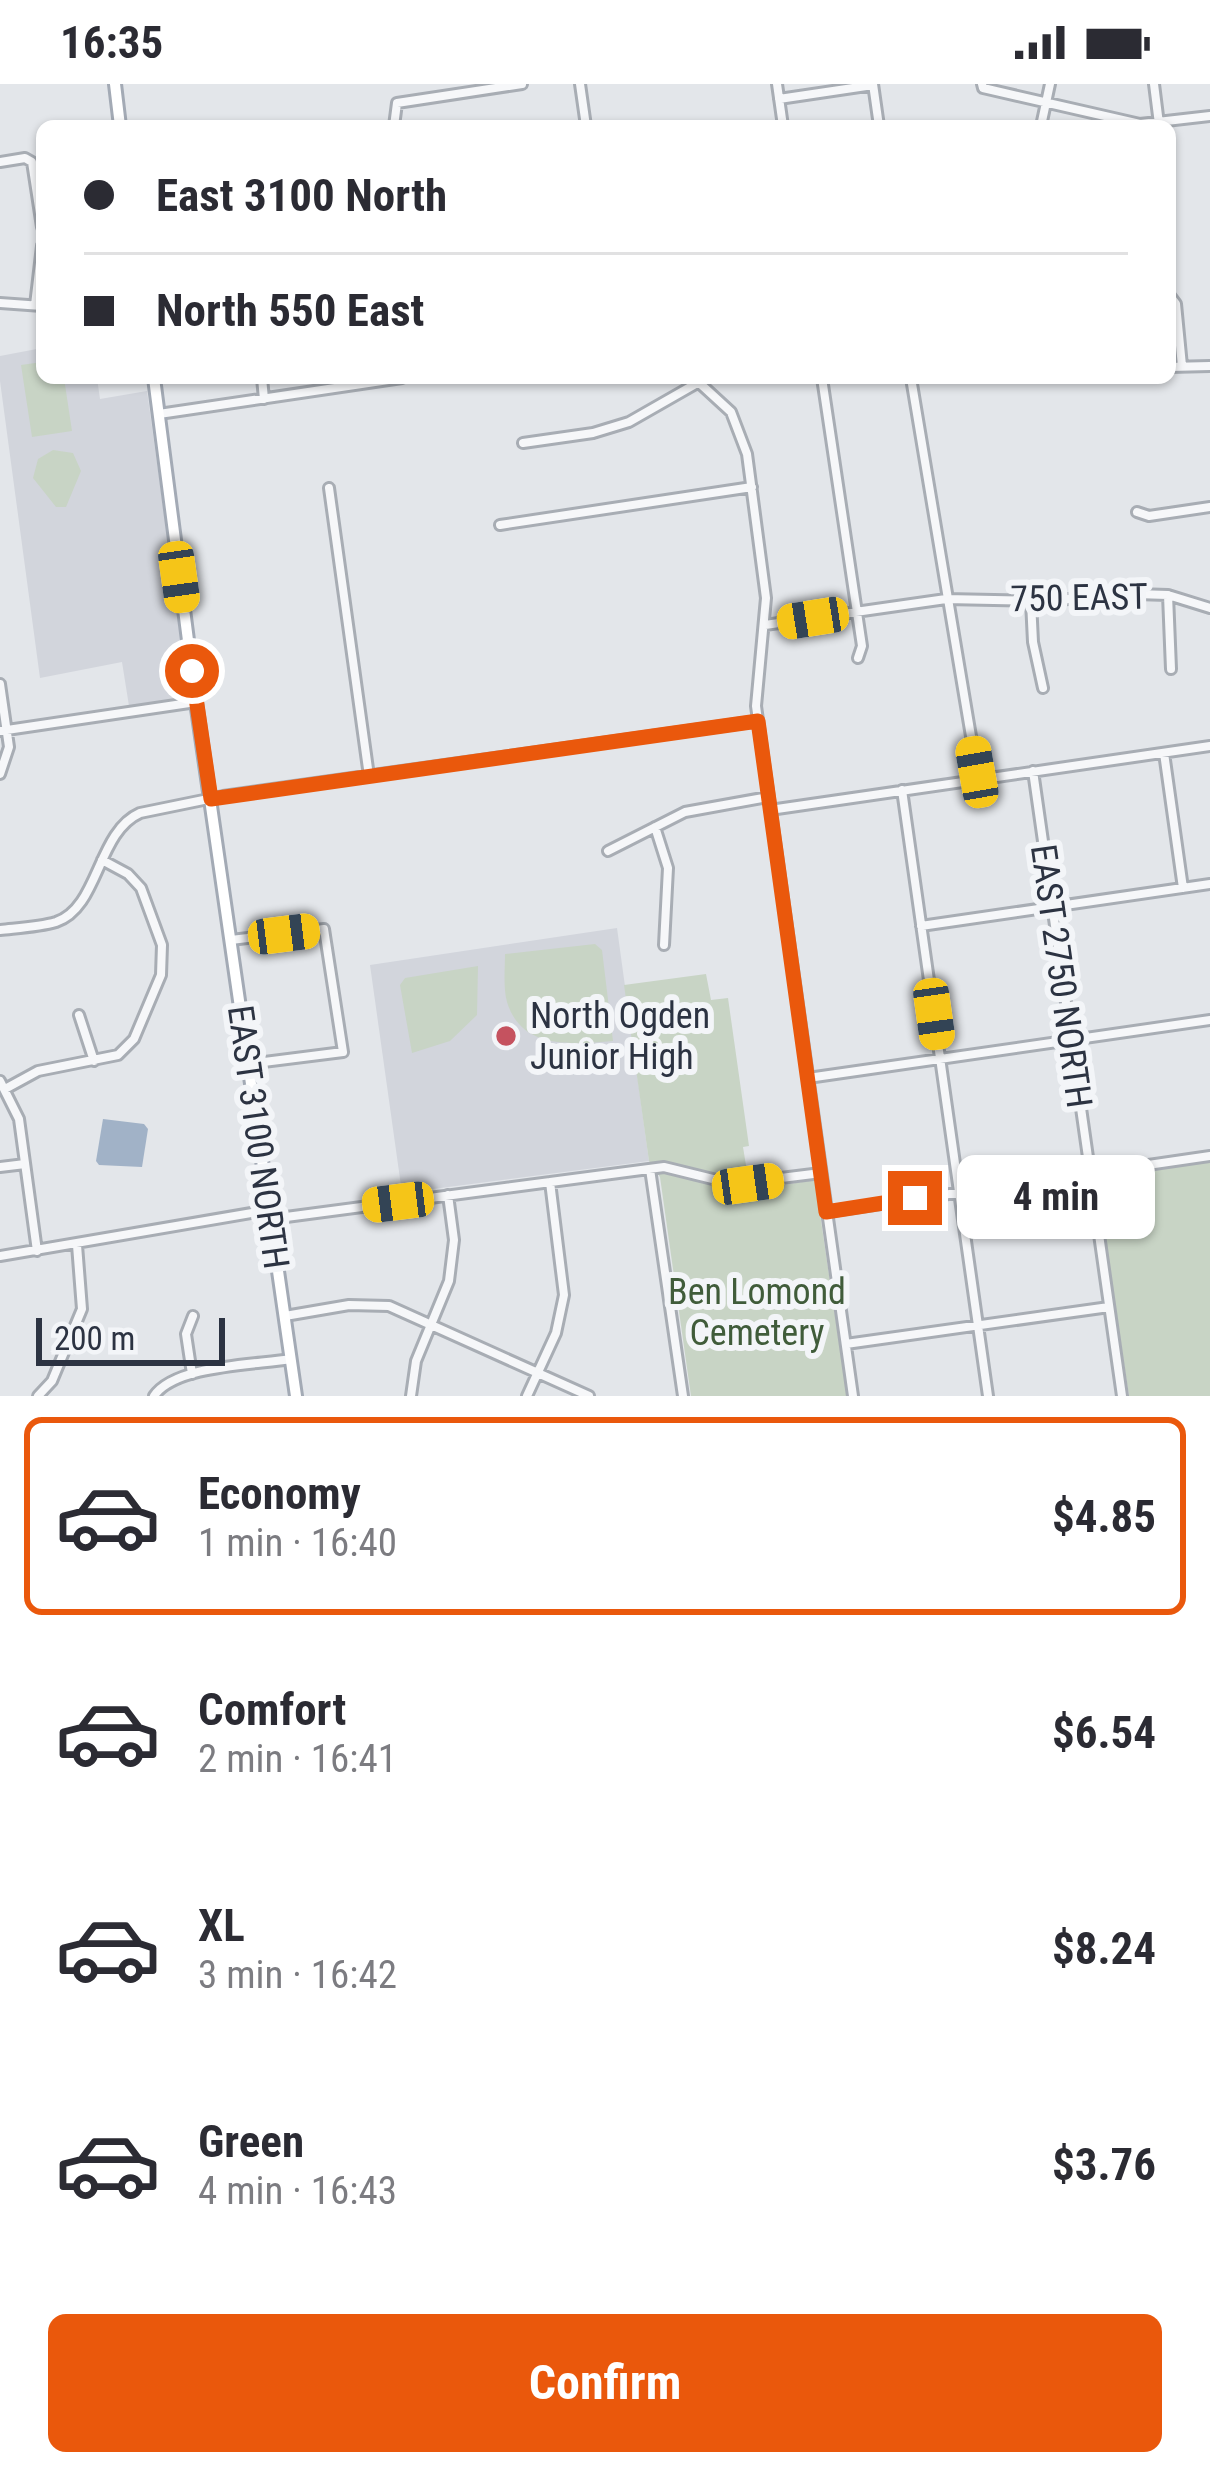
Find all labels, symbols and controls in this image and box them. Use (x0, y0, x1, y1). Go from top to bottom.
text: 16:35 (60, 16, 163, 69)
text: East 3100 North (156, 169, 447, 222)
text: North 550 East (156, 284, 424, 337)
car (156, 539, 202, 615)
street label: 750 EAST (1010, 576, 1148, 620)
car (775, 595, 851, 641)
route start (165, 644, 219, 698)
car (953, 733, 1001, 811)
street label: EAST 2750 NORTH (1022, 842, 1100, 1111)
car (246, 912, 322, 956)
car (911, 976, 957, 1052)
place label: North Ogden Junior High (530, 995, 710, 1078)
street label: EAST 3100 NORTH (219, 1003, 297, 1272)
marker: North Ogden Junior High (493, 1023, 519, 1049)
callout: 4 min (957, 1156, 1155, 1240)
car (710, 1161, 786, 1207)
route end (888, 1171, 942, 1225)
text: 4 min (1013, 1174, 1099, 1220)
car (360, 1180, 436, 1224)
park label: Ben Lomond Cemetery (668, 1271, 846, 1354)
scale bar (36, 1312, 225, 1365)
text: 200 m (54, 1319, 135, 1358)
icon: car (54, 1462, 162, 1570)
text: Economy (198, 1467, 361, 1520)
text: $4.85 (1052, 1490, 1156, 1543)
text: 1 min · 16:40 (198, 1520, 397, 1566)
icon: car (54, 1678, 162, 1786)
text: Comfort (198, 1683, 346, 1736)
text: $6.54 (1052, 1706, 1156, 1759)
text: 2 min · 16:41 (198, 1736, 397, 1782)
icon: car (54, 1894, 162, 2002)
text: XL (198, 1899, 245, 1952)
text: $8.24 (1052, 1922, 1156, 1975)
text: 3 min · 16:42 (198, 1952, 397, 1998)
icon: car (54, 2110, 162, 2218)
text: Green (198, 2115, 304, 2168)
text: $3.76 (1052, 2138, 1156, 2191)
text: 4 min · 16:43 (198, 2168, 397, 2214)
button: Confirm (48, 2314, 1162, 2452)

